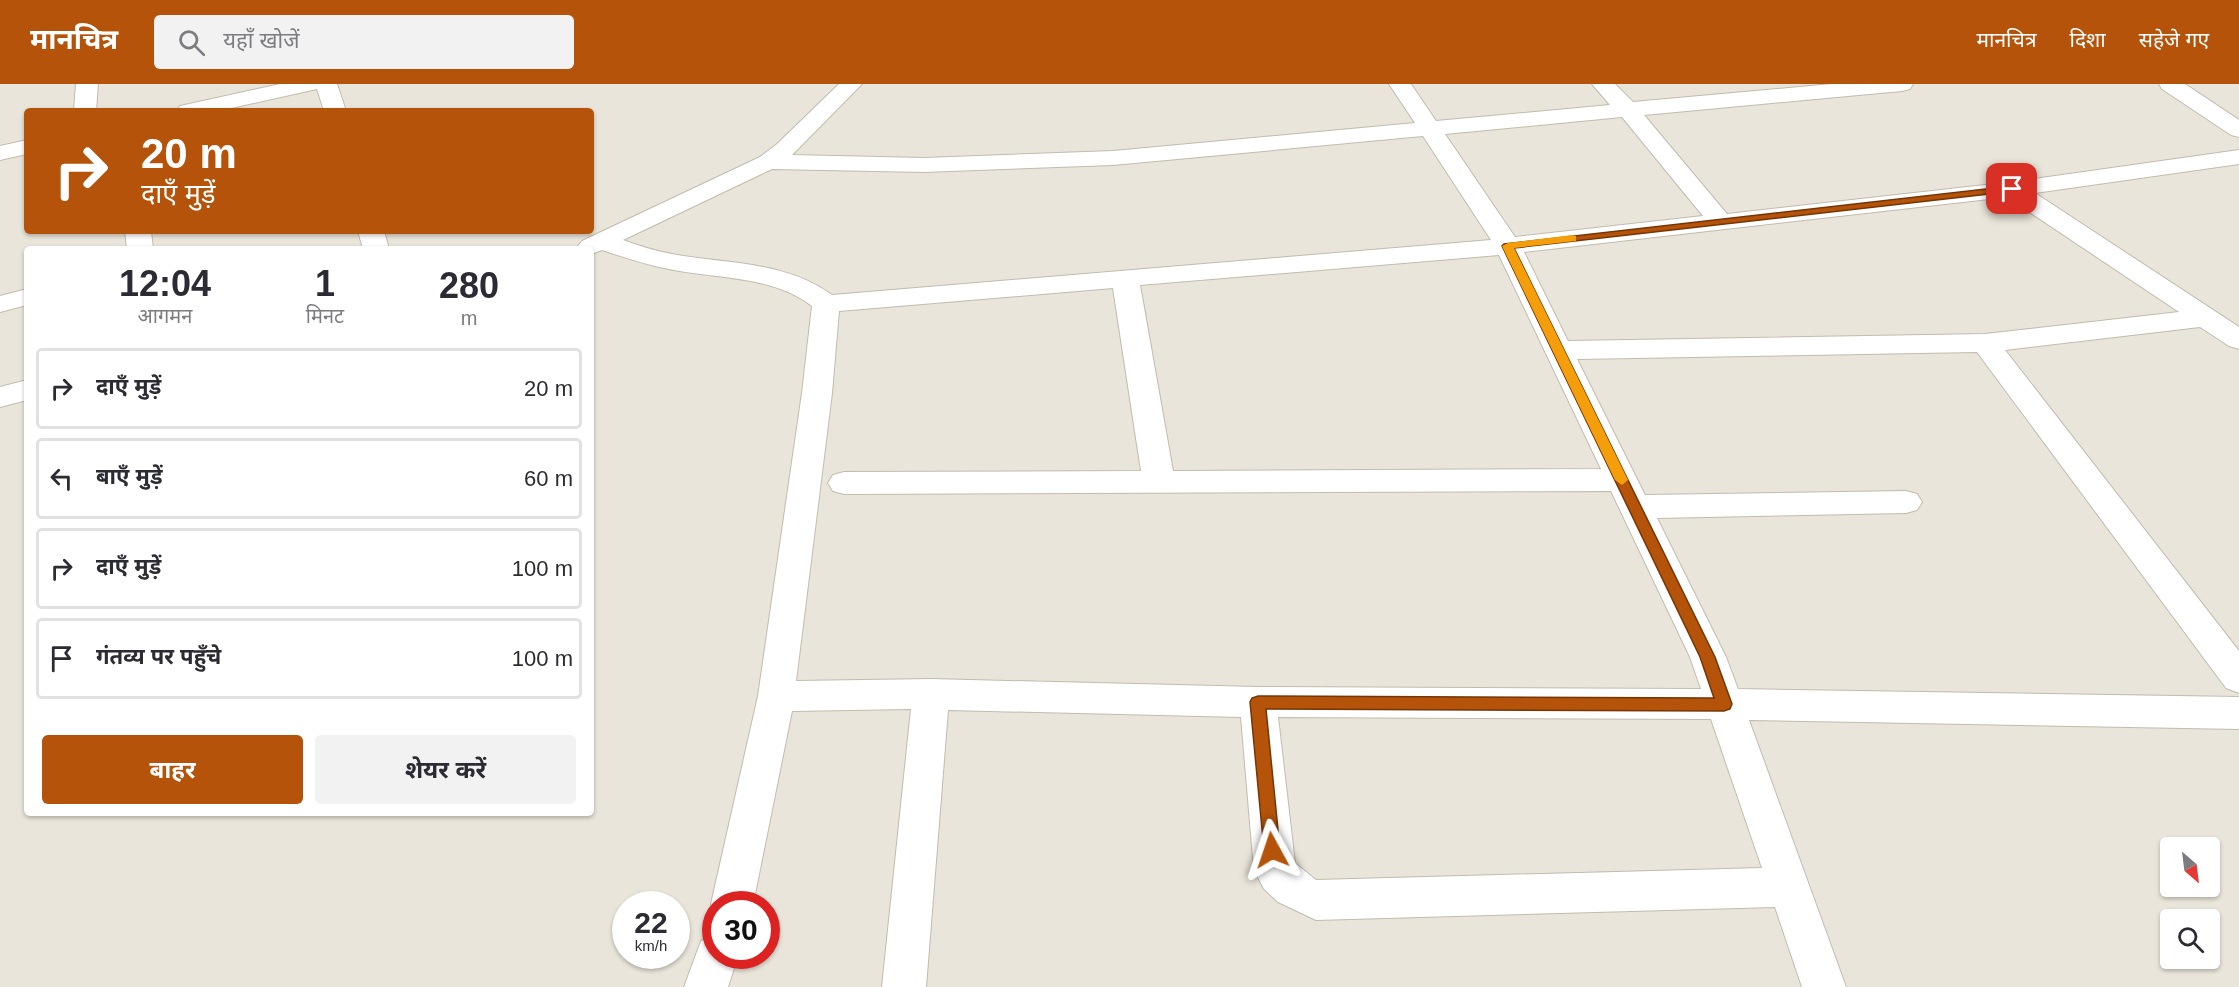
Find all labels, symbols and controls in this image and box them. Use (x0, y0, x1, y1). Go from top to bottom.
search box (154, 15, 574, 69)
text: मानचित्र (30, 24, 118, 55)
icon: search (175, 26, 208, 59)
text: यहाँ खोजें (223, 28, 300, 53)
text: मानचित्र (1976, 28, 2036, 51)
text: दिशा (2069, 28, 2106, 51)
text: सहेजे गए (2139, 28, 2209, 51)
text: 20 m (141, 130, 237, 177)
icon: right (42, 132, 120, 210)
pin (1986, 163, 2037, 214)
icon: arrive (1995, 172, 2028, 205)
text: दाएँ मुड़ें (141, 179, 215, 209)
text: 12:04 (119, 263, 211, 304)
text: 1 (315, 263, 335, 304)
text: 280 (439, 265, 499, 306)
text: आगमन (138, 305, 192, 327)
text: मिनट (306, 305, 344, 327)
text: m (461, 307, 477, 329)
icon: right (45, 372, 78, 405)
text: दाएँ मुड़ें (96, 374, 161, 399)
text: 20 m (524, 376, 573, 401)
icon: left (45, 462, 78, 495)
text: बाएँ मुड़ें (96, 464, 162, 489)
text: 60 m (524, 466, 573, 491)
icon: right (45, 552, 78, 585)
text: दाएँ मुड़ें (96, 554, 161, 579)
text: 100 m (512, 556, 573, 581)
icon: arrive (45, 642, 78, 675)
text: गंतव्य पर पहुँचे (96, 644, 221, 669)
text: 100 m (512, 646, 573, 671)
button: बाहर (42, 735, 303, 804)
button: शेयर करें (315, 735, 576, 804)
position arrow (1240, 818, 1304, 882)
north arrow (2160, 837, 2220, 897)
map controls (2160, 837, 2220, 969)
speed limit sign: 30 (702, 891, 780, 969)
text: 22 (634, 906, 668, 939)
button: search (2160, 909, 2220, 969)
text: km/h (635, 937, 667, 954)

